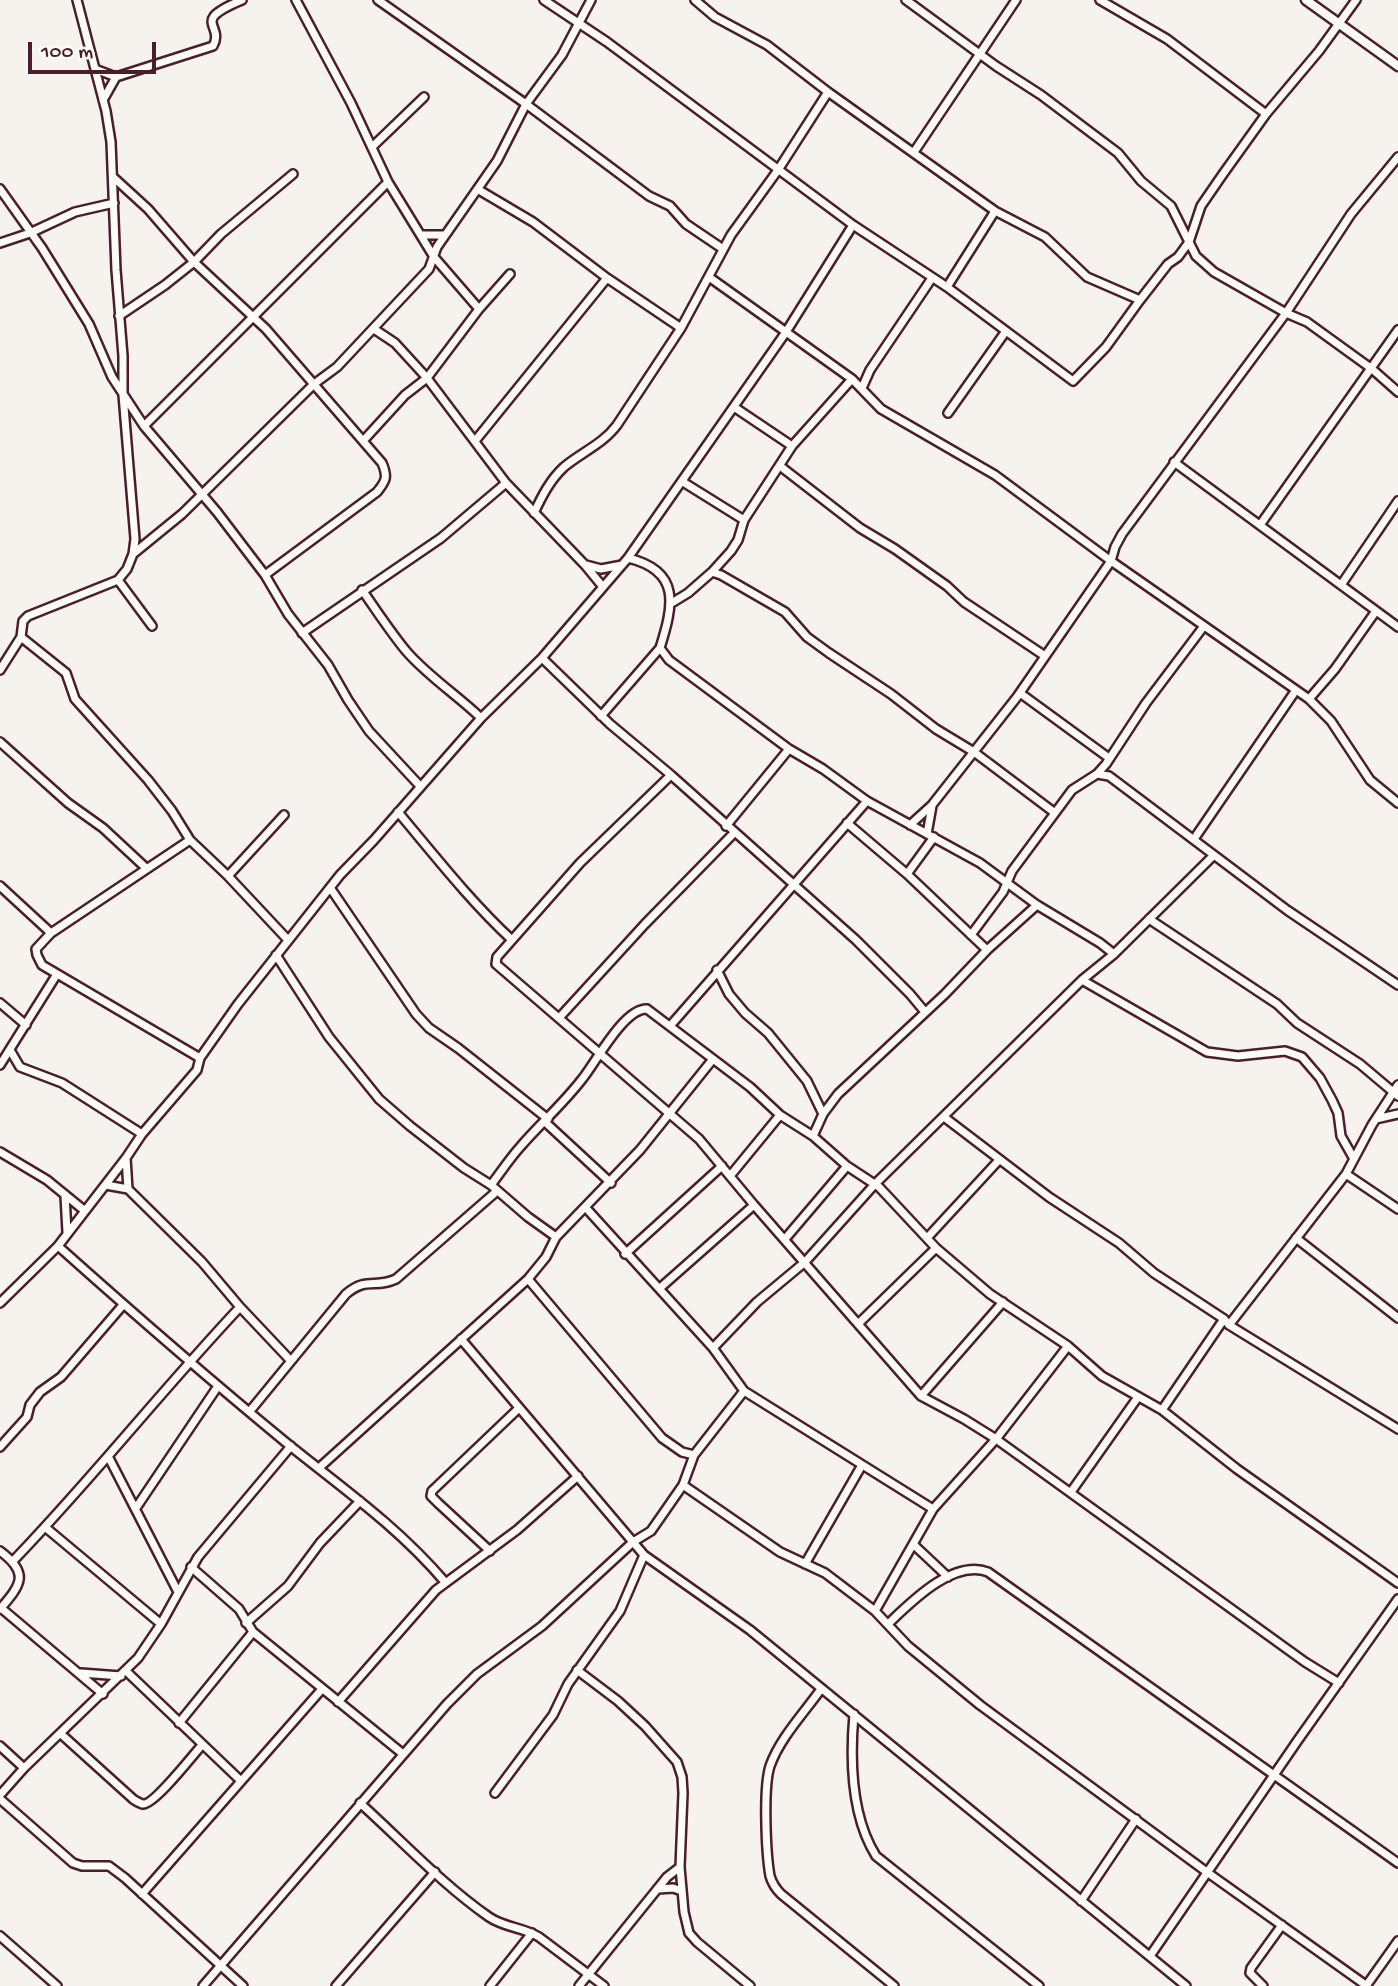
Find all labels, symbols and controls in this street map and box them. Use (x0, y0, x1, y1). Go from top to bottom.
scale bar (32, 28, 159, 72)
text: 100 m (41, 41, 93, 66)

